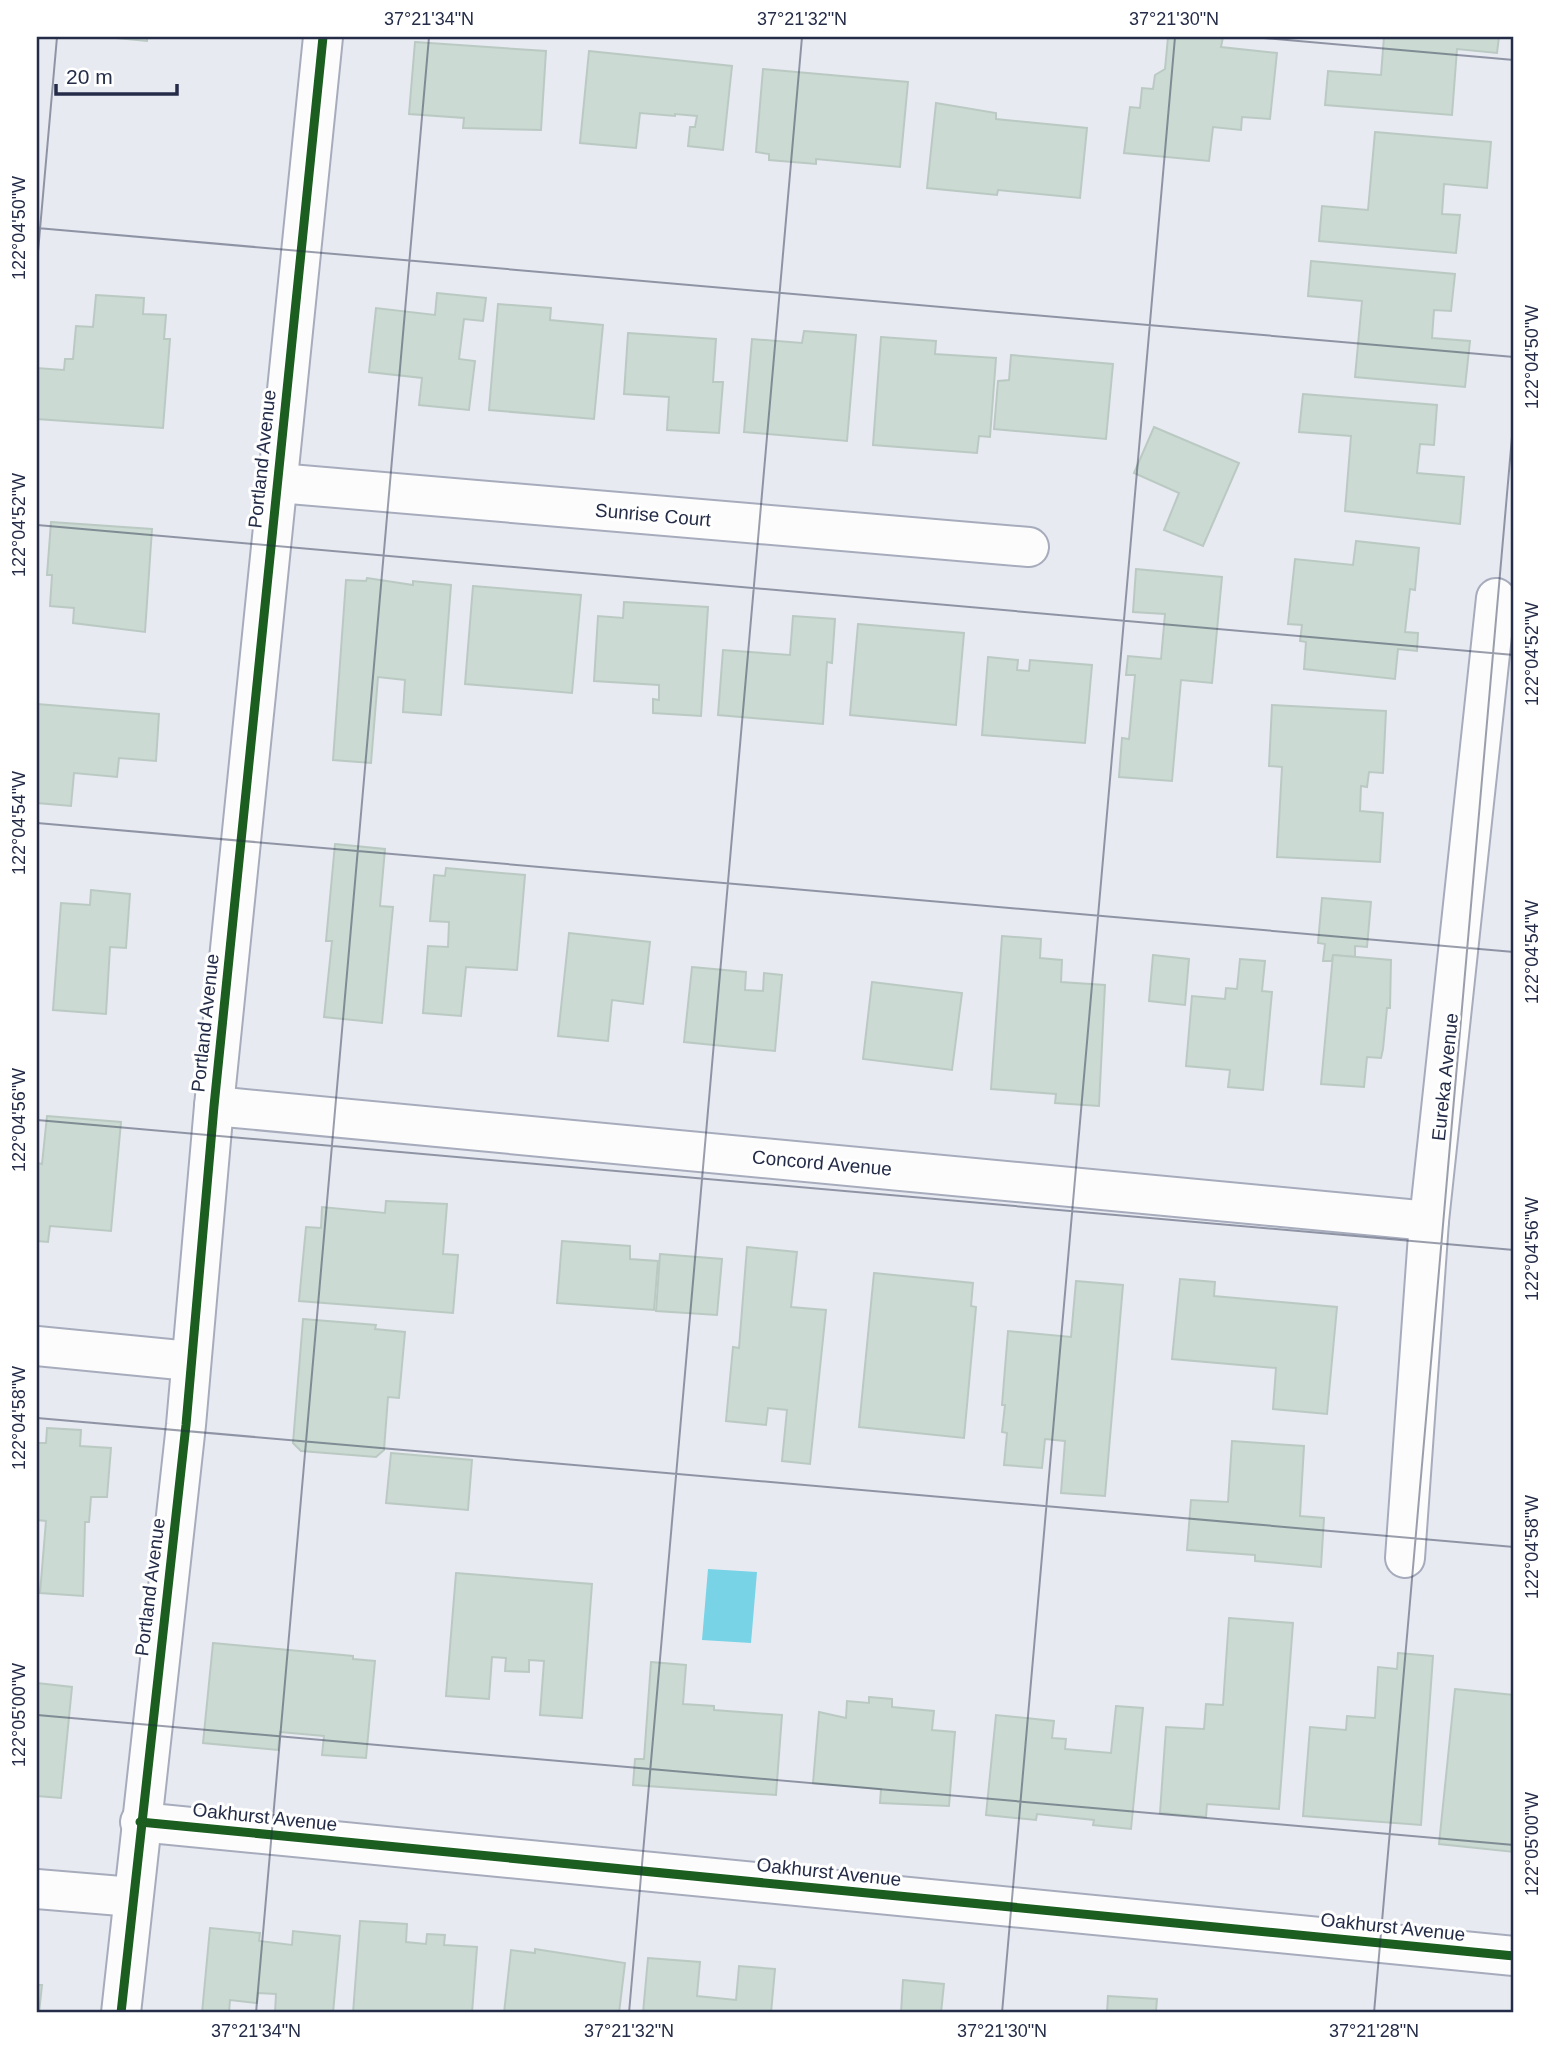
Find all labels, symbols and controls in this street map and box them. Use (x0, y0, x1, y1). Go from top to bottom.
text: 37°21'34"N (384, 9, 474, 29)
text: 37°21'32"N (757, 9, 847, 29)
text: 37°21'30"N (1129, 9, 1219, 29)
scale bar (56, 52, 177, 96)
text: 20 m (66, 65, 113, 88)
text: 122°04'50"W (9, 176, 29, 280)
text: 122°04'50"W (1522, 305, 1542, 409)
street label: Portland Avenue (244, 389, 280, 529)
text: 122°04'52"W (9, 473, 29, 577)
street label: Sunrise Court (594, 499, 712, 531)
text: 122°04'52"W (1522, 602, 1542, 706)
text: 122°04'54"W (9, 771, 29, 875)
text: 122°04'54"W (1522, 900, 1542, 1004)
street label: Portland Avenue (187, 953, 223, 1093)
street label: Eureka Avenue (1428, 1012, 1462, 1142)
text: 122°04'56"W (9, 1068, 29, 1172)
street label: Concord Avenue (751, 1146, 893, 1180)
text: 122°04'56"W (1522, 1197, 1542, 1301)
text: 122°04'58"W (9, 1366, 29, 1470)
text: 122°04'58"W (1522, 1495, 1542, 1599)
street label: Portland Avenue (131, 1517, 169, 1657)
text: 122°05'00"W (9, 1663, 29, 1767)
text: 122°05'00"W (1522, 1792, 1542, 1896)
street label: Oakhurst Avenue (192, 1799, 338, 1835)
street label: Oakhurst Avenue (756, 1854, 902, 1890)
street label: Oakhurst Avenue (1320, 1909, 1466, 1945)
text: 37°21'34"N (211, 2021, 301, 2041)
text: 37°21'32"N (584, 2021, 674, 2041)
text: 37°21'30"N (957, 2021, 1047, 2041)
text: 37°21'28"N (1329, 2021, 1419, 2041)

